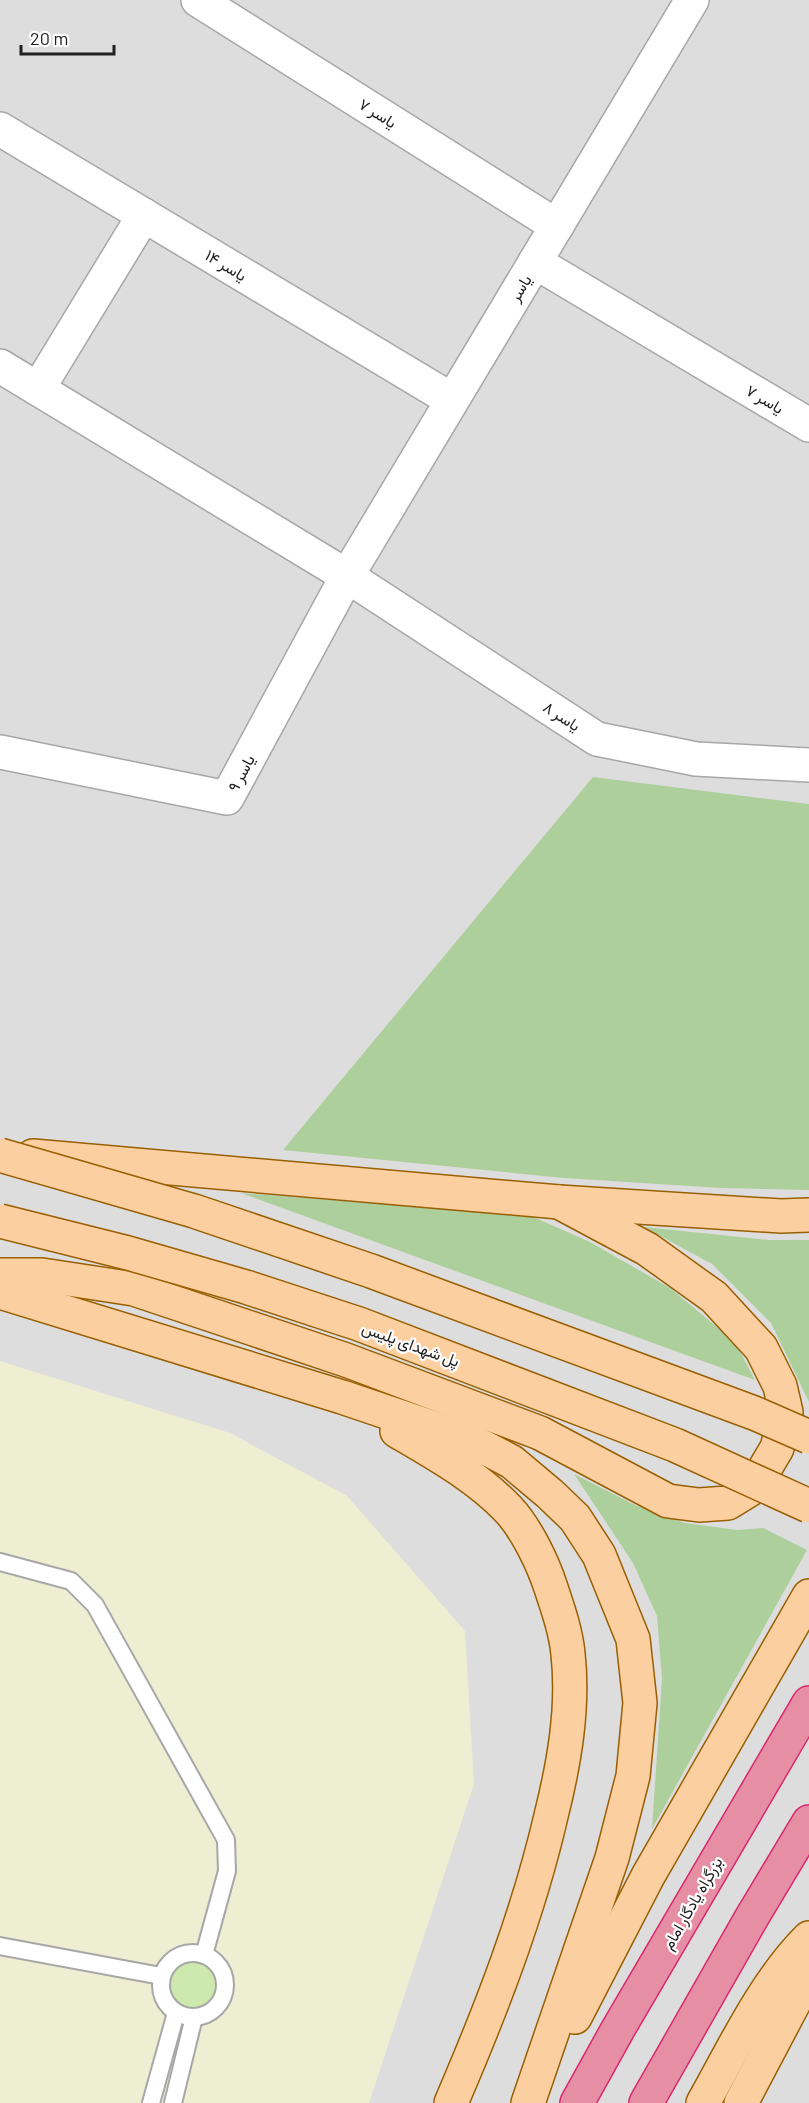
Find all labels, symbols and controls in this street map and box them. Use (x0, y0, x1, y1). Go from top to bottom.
scale bar (21, 18, 114, 56)
text: 20 m (30, 27, 68, 49)
street label: یاسر ۷ (355, 94, 401, 133)
street label: یاسر ۱۴ (201, 245, 250, 286)
street label: یاسر (504, 271, 537, 307)
street label: یاسر ۷ (742, 380, 788, 419)
street label: یاسر ۸ (539, 697, 584, 736)
street label: یاسر ۹ (223, 751, 260, 795)
street label: پل شهدای پلیس (359, 1317, 463, 1373)
street label: بزرگراه یادگار امام (657, 1853, 727, 1953)

